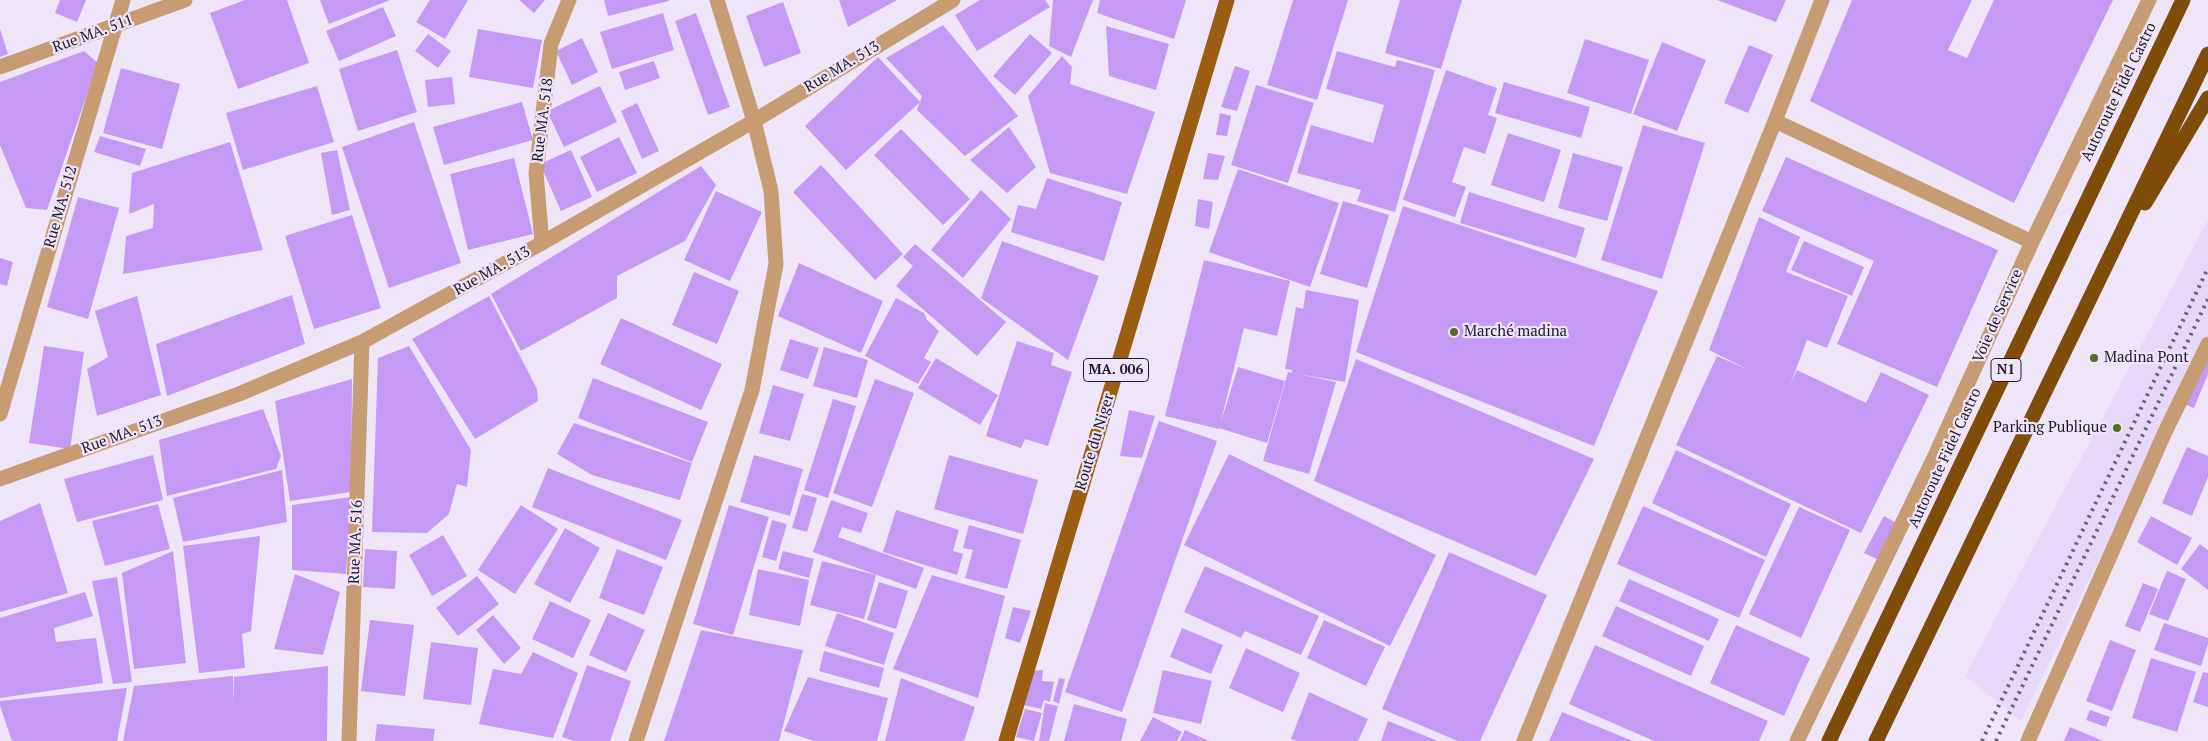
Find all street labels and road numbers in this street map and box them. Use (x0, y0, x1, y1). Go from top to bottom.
street label: Rue MA. 511 (50, 11, 136, 57)
street label: Autoroute Fidel Castro (2078, 20, 2160, 164)
street label: Rue MA. 513 (801, 38, 883, 96)
street label: Rue MA. 518 (529, 77, 557, 163)
street label: Rue MA. 512 (41, 164, 81, 250)
street label: Rue MA. 513 (451, 243, 533, 299)
street label: Voie de Service (1969, 266, 2027, 366)
road number: MA. 006 (1084, 358, 1148, 382)
road number: N1 (1991, 358, 2021, 382)
street label: Autoroute Fidel Castro (1905, 385, 1985, 531)
street label: Route du Niger (1072, 391, 1118, 493)
street label: Rue MA. 513 (79, 412, 165, 458)
street label: Rue MA. 516 (346, 500, 366, 584)

